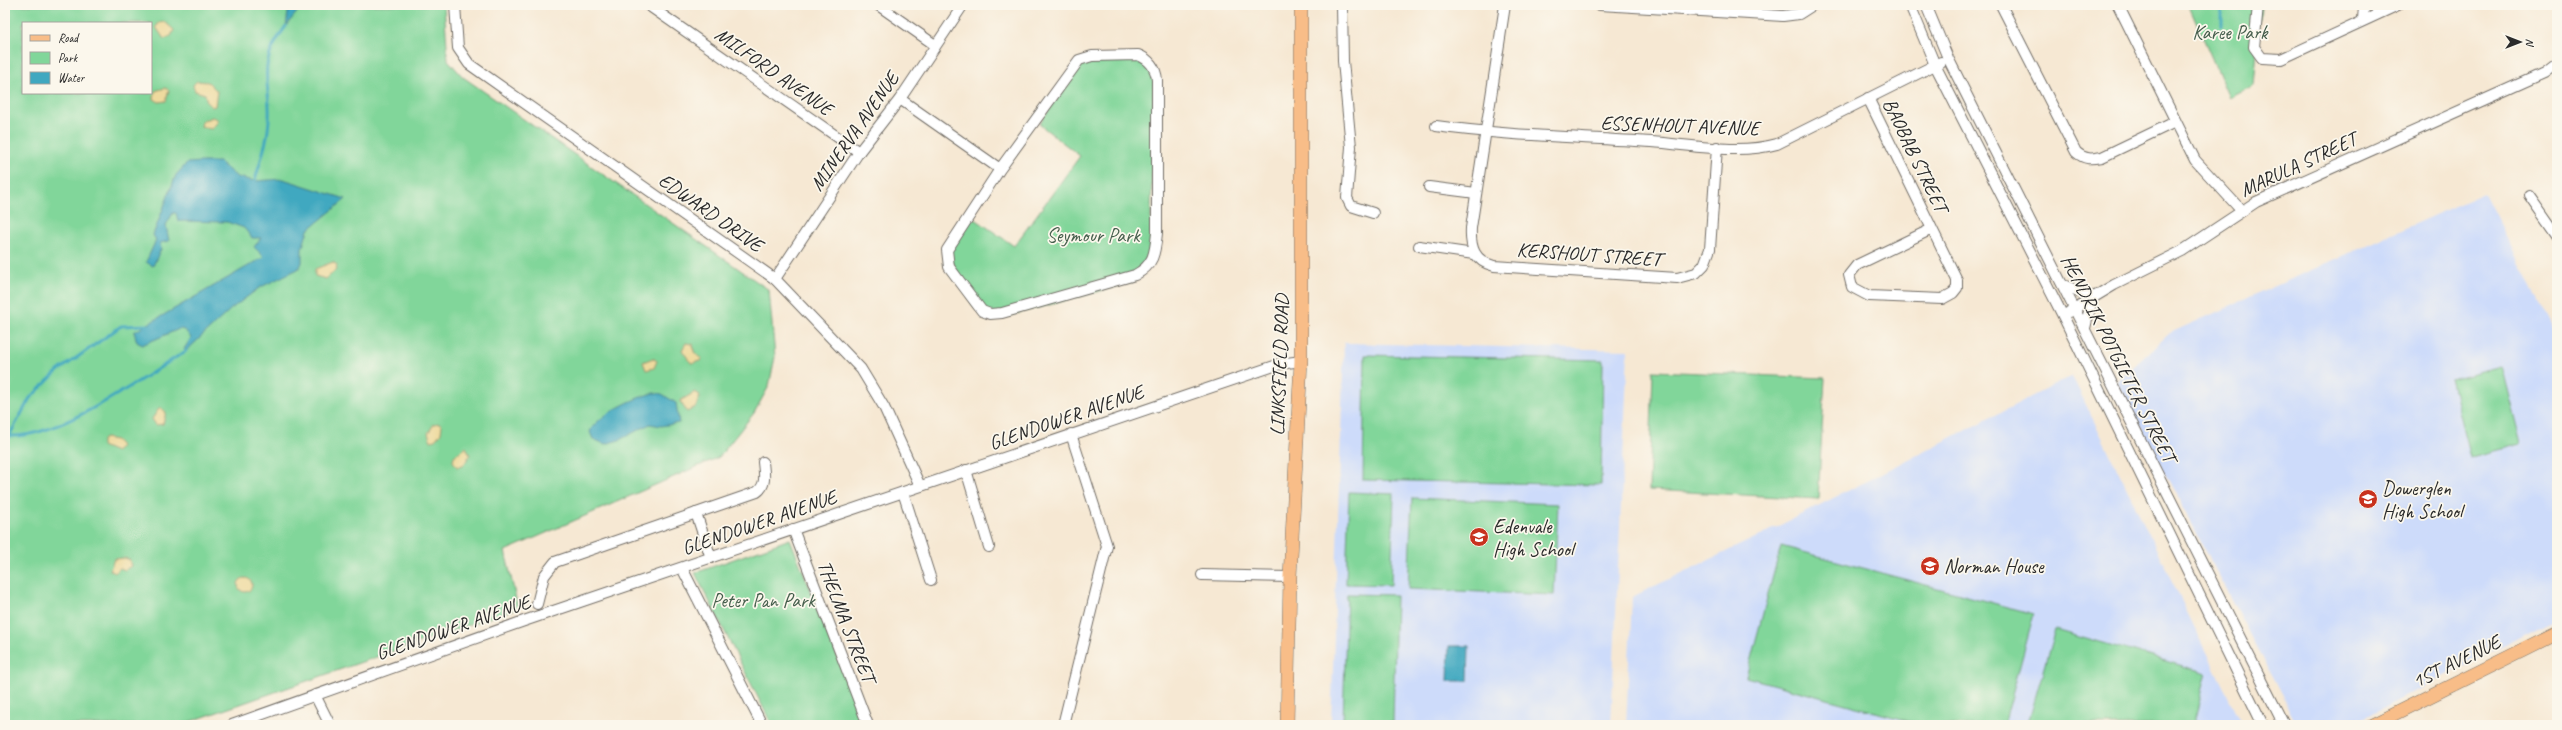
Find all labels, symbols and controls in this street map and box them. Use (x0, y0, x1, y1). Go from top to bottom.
park label: Karee Park (2193, 20, 2269, 45)
legend (22, 22, 152, 94)
street label: MILFORD AVENUE (710, 22, 840, 123)
north arrow (2500, 22, 2540, 62)
text: Road (58, 30, 80, 46)
text: N (2523, 39, 2537, 48)
text: Park (58, 50, 79, 66)
street label: MINERVA AVENUE (804, 65, 906, 195)
text: Water (58, 70, 86, 86)
street label: BAOBAB STREET (1877, 94, 1956, 220)
street label: ESSENHOUT AVENUE (1600, 110, 1763, 141)
street label: MARULA STREET (2236, 125, 2364, 202)
street label: EDWARD DRIVE (654, 167, 770, 259)
park label: Seymour Park (1046, 223, 1141, 248)
street label: KERSHOUT STREET (1516, 237, 1667, 272)
street label: HENDRIK POTGIETER STREET (2055, 250, 2184, 470)
street label: LINKSFIELD ROAD (1265, 292, 1295, 436)
street label: GLENDOWER AVENUE (986, 379, 1149, 456)
place label: Dowerglen High School (2382, 476, 2466, 524)
street label: GLENDOWER AVENUE (679, 484, 842, 561)
school or university icon: Dowerglen High School (2357, 488, 2379, 510)
place label: Edenvale High School (1493, 514, 1577, 562)
school or university icon: Edenvale High School (1468, 526, 1490, 548)
place label: Norman House (1944, 554, 2045, 579)
school or university icon: Norman House (1919, 555, 1941, 577)
street label: THELMA STREET (812, 557, 883, 690)
park label: Peter Pan Park (711, 588, 816, 613)
street label: GLENDOWER AVENUE (373, 589, 536, 666)
street label: 1ST AVENUE (2408, 628, 2507, 693)

